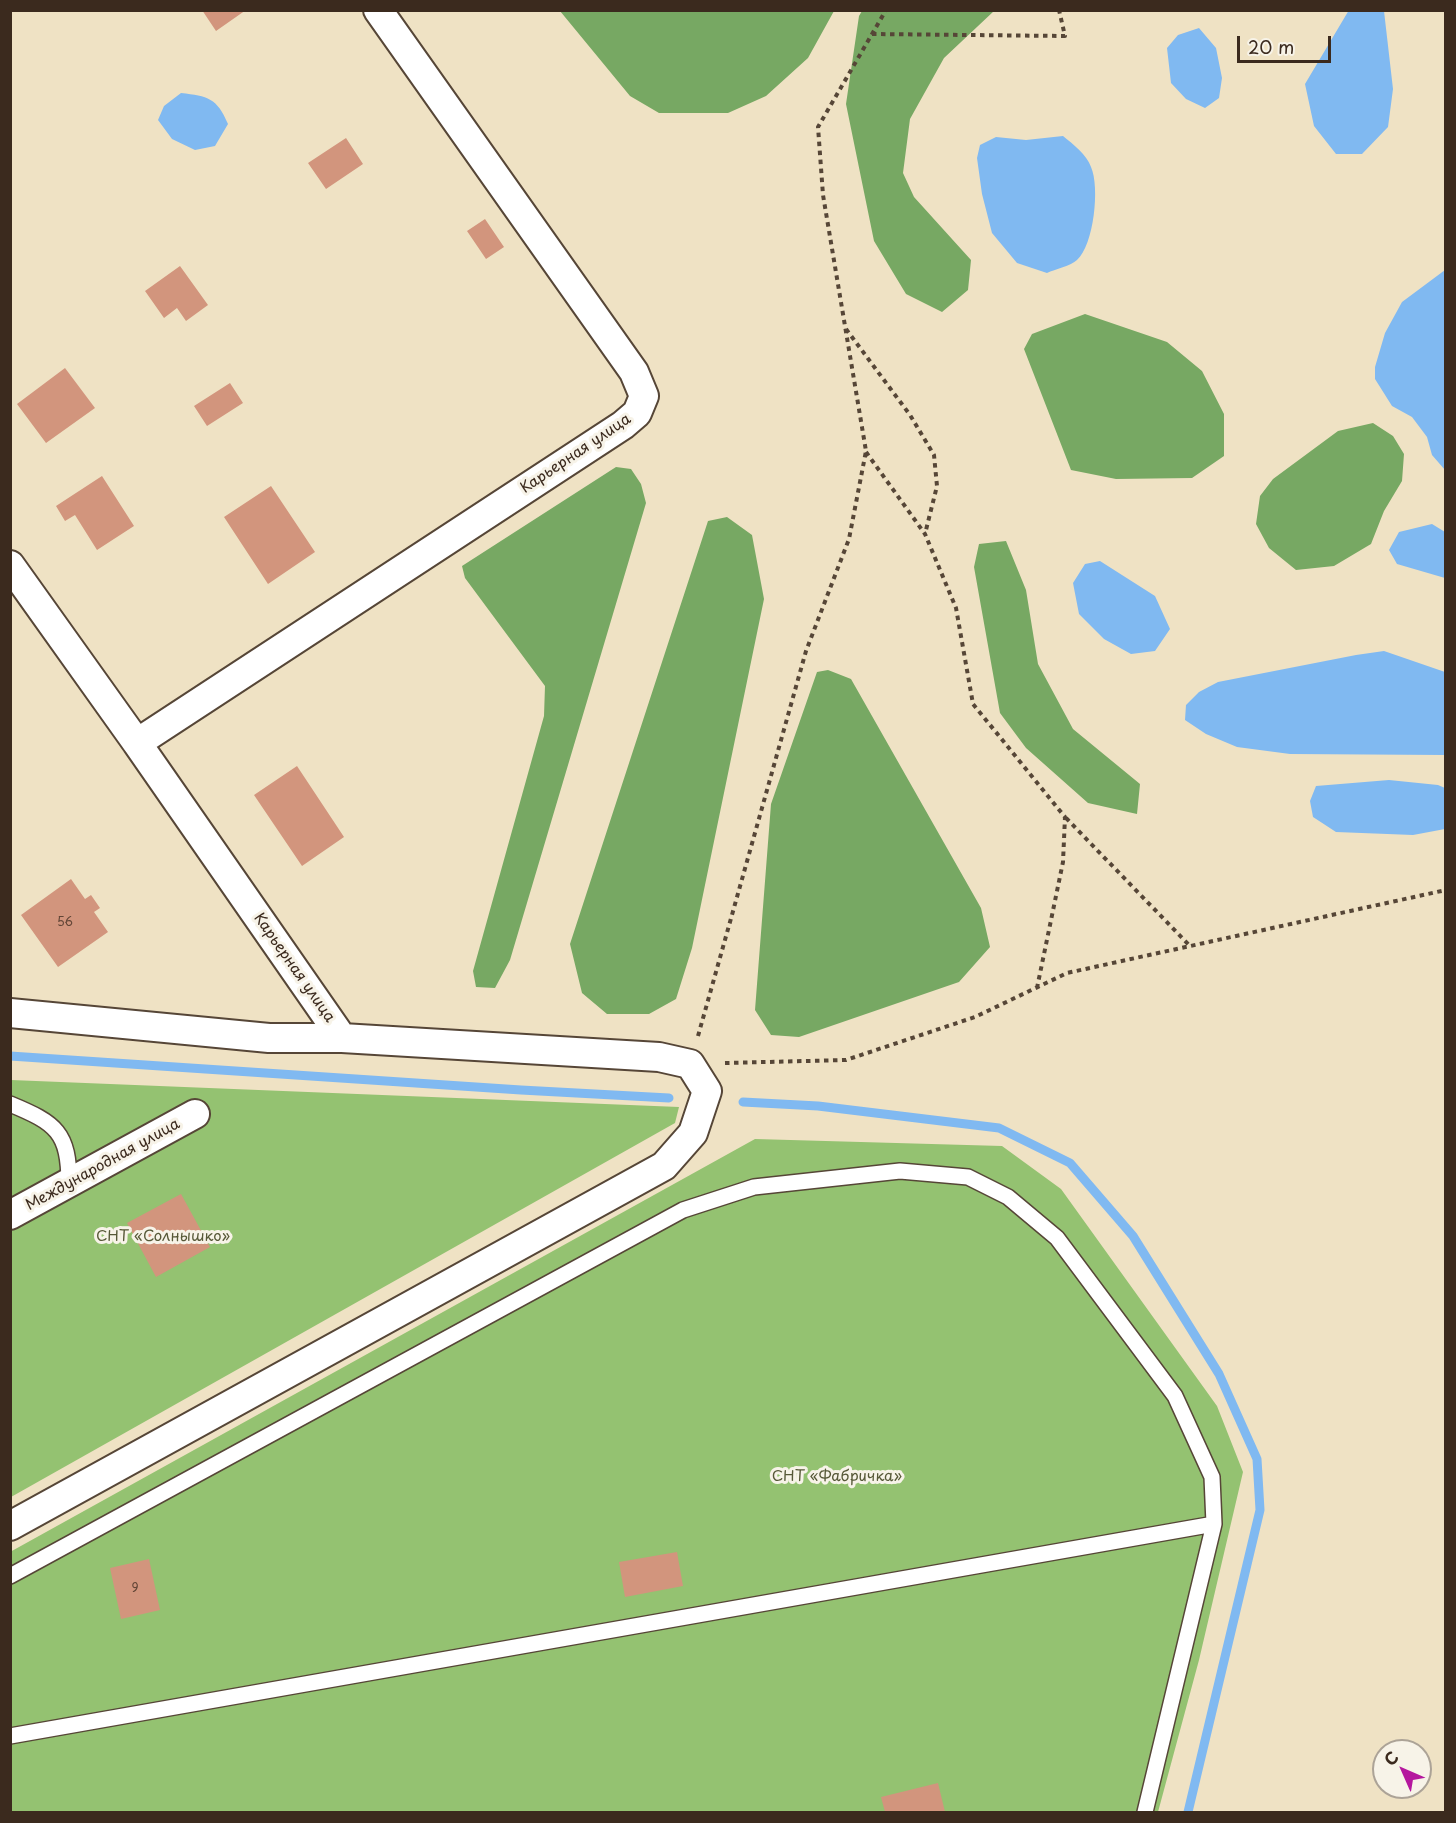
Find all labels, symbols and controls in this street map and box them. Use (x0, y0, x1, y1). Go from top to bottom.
scale bar (1240, 24, 1334, 62)
text: 20 m (1248, 33, 1294, 60)
street label: Карьерная улица (517, 410, 635, 498)
street label: Карьерная улица (250, 910, 338, 1026)
house number: 56 (57, 916, 73, 930)
street label: Международная улица (23, 1115, 183, 1215)
park label: СНТ «Солнышко» (96, 1228, 230, 1246)
park label: СНТ «Фабричка» (772, 1468, 902, 1486)
house number: 9 (131, 1582, 139, 1596)
north arrow (1372, 1739, 1432, 1799)
text: С (1378, 1745, 1403, 1770)

